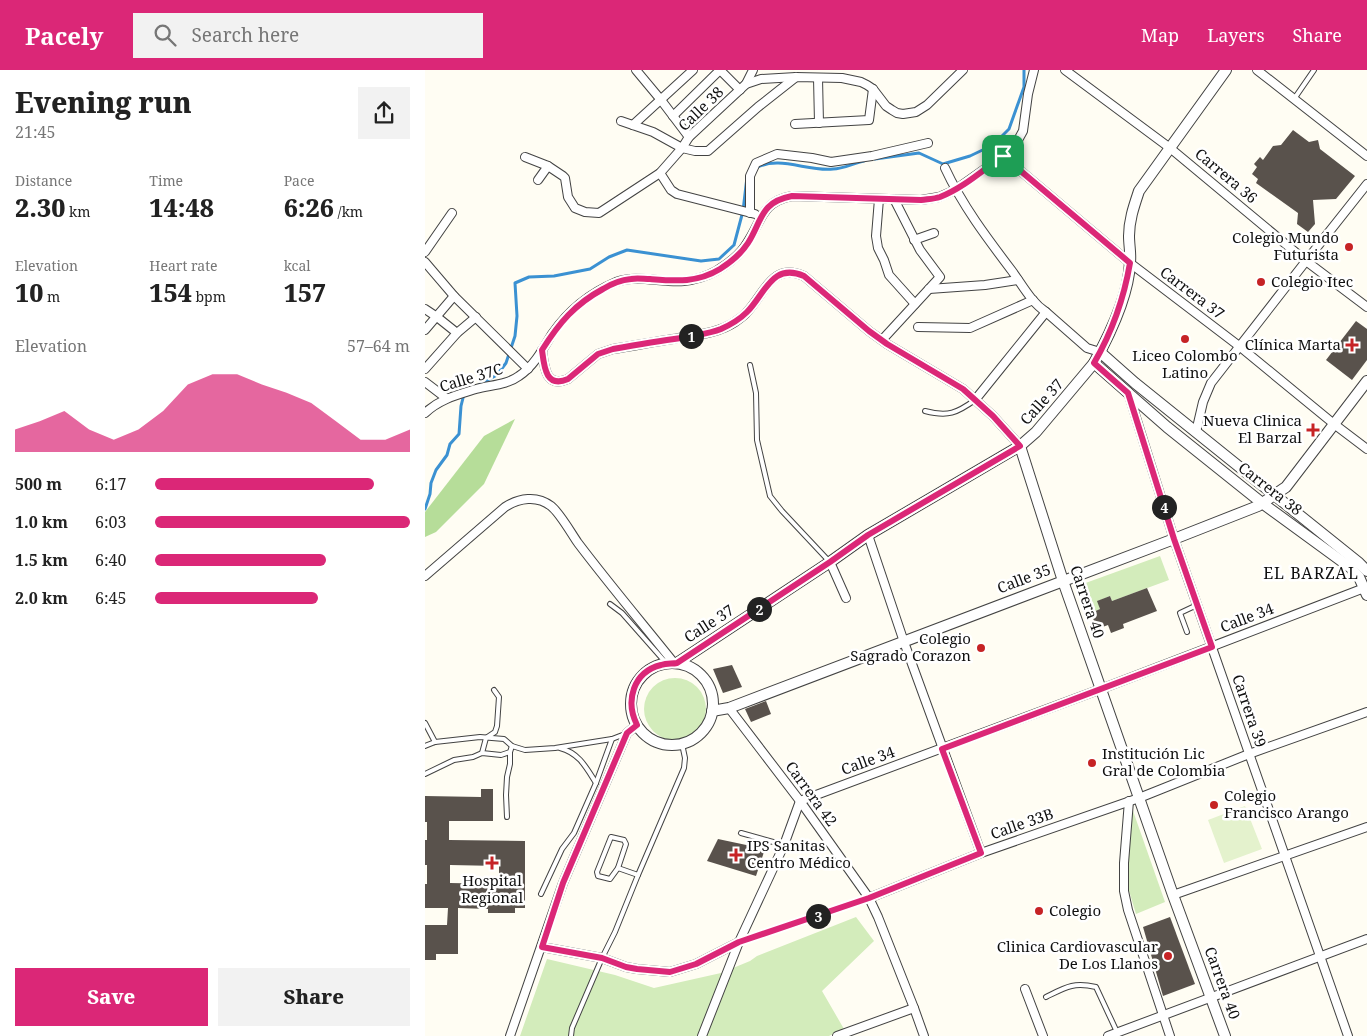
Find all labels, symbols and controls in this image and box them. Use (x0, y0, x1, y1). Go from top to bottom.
search box (133, 13, 483, 58)
text: Pacely (25, 19, 103, 52)
icon: search (151, 21, 179, 49)
text: Search here (191, 22, 299, 48)
text: Map (1141, 23, 1179, 47)
text: Layers (1207, 23, 1265, 47)
text: Share (1293, 23, 1342, 47)
street label: Calle 38 (673, 82, 727, 135)
text: Evening run (15, 83, 192, 121)
button: share (358, 87, 410, 139)
text: 21:45 (15, 121, 55, 143)
pin (982, 135, 1024, 177)
icon: arrive (989, 142, 1017, 170)
street label: Carrera 36 (1191, 143, 1262, 207)
text: Distance (15, 171, 72, 190)
text: Time (149, 171, 183, 190)
text: Pace (284, 171, 314, 190)
text: 2.30 (15, 190, 65, 224)
text: 14:48 (149, 190, 214, 224)
text: 6:26 (284, 190, 334, 224)
text: km (65, 202, 90, 221)
text: /km (334, 202, 363, 221)
place label: Colegio Mundo Futurista (1232, 227, 1339, 264)
marker: Colegio Mundo Futurista (1343, 241, 1355, 253)
text: Elevation (15, 256, 78, 275)
text: Heart rate (149, 256, 218, 275)
text: kcal (284, 256, 311, 275)
street label: Carrera 37 (1156, 261, 1229, 323)
place label: Colegio Itec (1271, 271, 1353, 291)
text: 10 (15, 275, 43, 309)
text: 154 (149, 275, 192, 309)
text: 157 (284, 275, 326, 309)
marker: Colegio Itec (1255, 276, 1267, 288)
text: m (43, 287, 60, 306)
text: bpm (192, 287, 226, 306)
pin: 1 (679, 324, 703, 348)
text: 1 (688, 327, 695, 346)
marker: Liceo Colombo Latino (1179, 333, 1191, 345)
place label: Clínica Marta (1245, 334, 1341, 354)
text: Elevation (15, 335, 87, 357)
text: 57–64 m (347, 335, 410, 357)
marker: Clínica Marta (1345, 338, 1359, 352)
place label: Liceo Colombo Latino (1132, 345, 1238, 382)
street label: Calle 37C (437, 358, 505, 396)
street label: Calle 37 (1015, 374, 1067, 429)
place label: Nueva Clinica El Barzal (1203, 410, 1302, 447)
marker: Nueva Clinica El Barzal (1306, 423, 1320, 437)
street label: Carrera 38 (1235, 457, 1307, 519)
text: 500 m (15, 473, 62, 495)
text: 6:17 (95, 473, 126, 495)
pin: 4 (1151, 494, 1177, 520)
text: 4 (1161, 498, 1168, 517)
text: 1.0 km (15, 511, 68, 533)
text: 6:03 (95, 511, 126, 533)
text: 1.5 km (15, 549, 68, 571)
text: 6:40 (95, 549, 126, 571)
street label: Calle 35 (994, 559, 1053, 597)
district label: EL BARZAL (1263, 562, 1359, 584)
street label: Carrera 40 (1066, 563, 1110, 641)
text: 2.0 km (15, 587, 68, 609)
text: 6:45 (95, 587, 126, 609)
pin: 2 (747, 596, 771, 622)
street label: Calle 34 (1217, 598, 1277, 636)
street label: Calle 37 (680, 600, 737, 647)
text: 2 (756, 600, 763, 619)
place label: Colegio Sagrado Corazon (850, 628, 971, 665)
marker: Colegio Sagrado Corazon (975, 642, 987, 654)
street label: Carrera 39 (1228, 672, 1272, 750)
street label: Calle 34 (838, 741, 898, 779)
place label: Institución Lic Gral de Colombia (1102, 743, 1225, 780)
street label: Carrera 42 (781, 757, 842, 830)
marker: Institución Lic Gral de Colombia (1086, 757, 1098, 769)
place label: Colegio Francisco Arango (1224, 785, 1349, 822)
marker: Colegio Francisco Arango (1208, 799, 1220, 811)
street label: Calle 33B (987, 803, 1056, 843)
place label: IPS Sanitas Centro Médico (747, 835, 851, 872)
marker: IPS Sanitas Centro Médico (729, 848, 743, 862)
marker: Hospital Regional (485, 856, 499, 870)
place label: Hospital Regional (461, 870, 523, 907)
place label: Colegio (1049, 900, 1101, 920)
pin: 3 (805, 904, 831, 928)
marker: Colegio (1033, 905, 1045, 917)
text: 3 (815, 907, 822, 926)
place label: Clinica Cardiovascular De Los Llanos (997, 936, 1158, 973)
street label: Carrera 40 (1201, 944, 1245, 1022)
marker: Clinica Cardiovascular De Los Llanos (1162, 950, 1174, 962)
button: Save (15, 968, 208, 1026)
button: Share (218, 968, 410, 1026)

